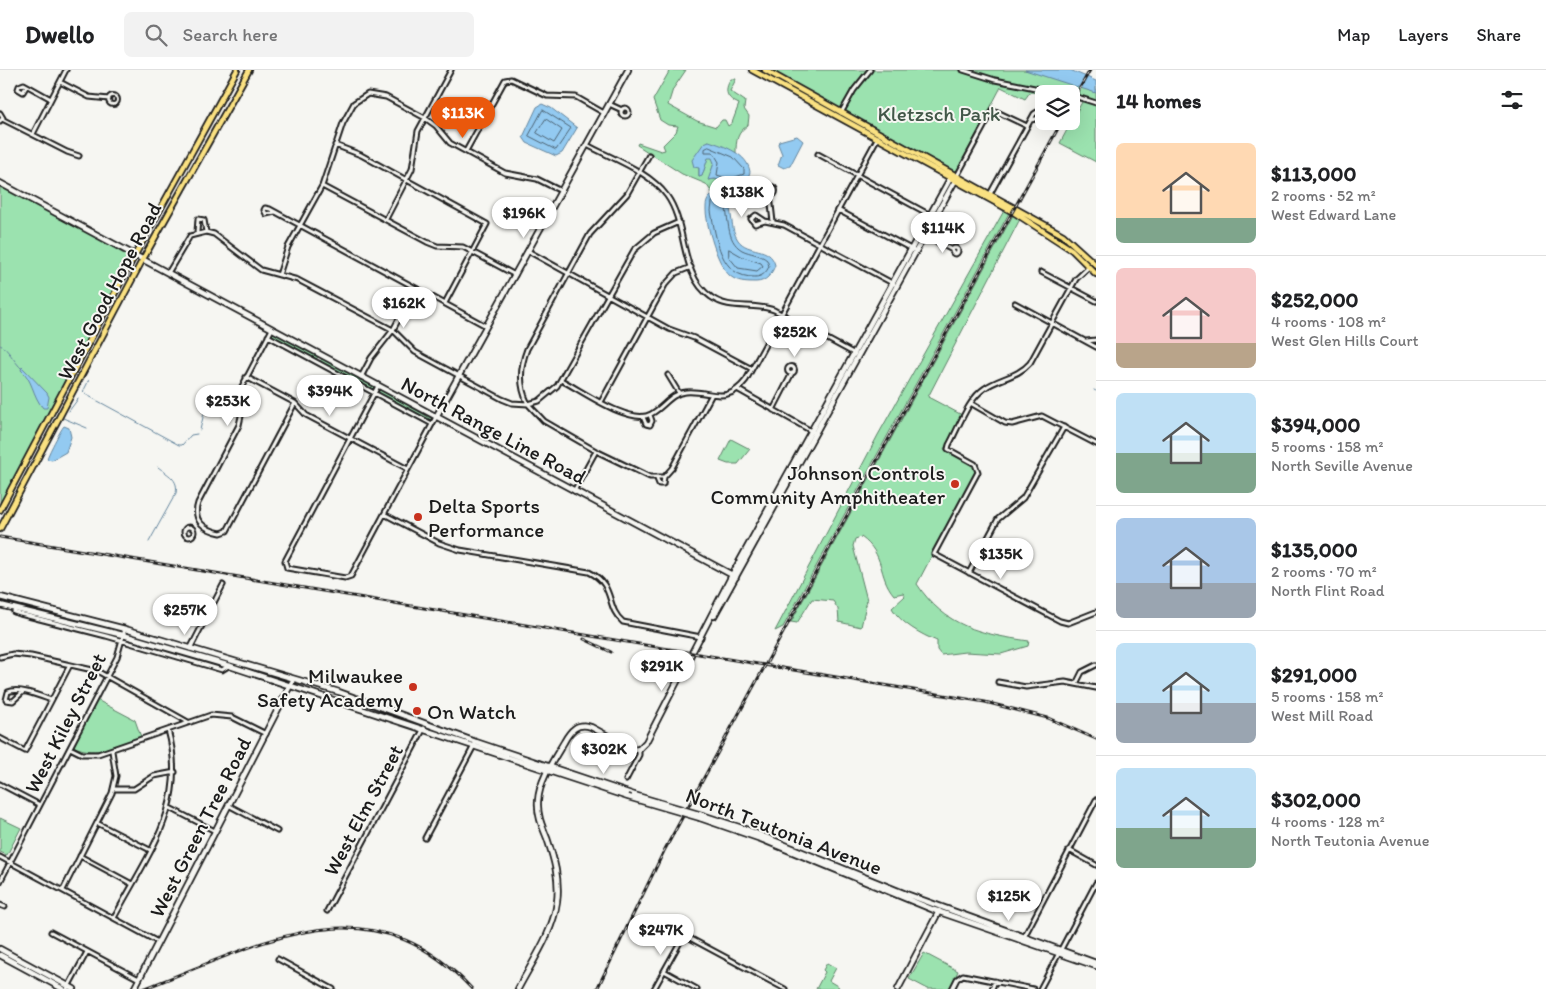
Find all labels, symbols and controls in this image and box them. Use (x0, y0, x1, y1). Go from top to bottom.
search box (124, 12, 474, 57)
text: Dwello (25, 20, 94, 49)
icon: search (142, 21, 170, 49)
text: Search here (182, 23, 278, 46)
text: Map (1337, 24, 1370, 46)
text: Layers (1398, 24, 1448, 46)
text: Share (1476, 24, 1521, 46)
map controls (1035, 85, 1080, 130)
button: layers (1035, 85, 1080, 130)
icon: filters (1498, 86, 1526, 114)
text: 14 homes (1116, 88, 1201, 113)
pin: $113K (428, 97, 498, 139)
park label: Kletzsch Park (877, 101, 1001, 126)
text: $113K (442, 103, 484, 122)
text: $113,000 (1271, 161, 1356, 186)
icon: home (1156, 163, 1216, 223)
pin: $138K (707, 176, 777, 218)
text: $138K (720, 182, 764, 201)
text: 2 rooms · 52 m² (1271, 186, 1376, 205)
pin: $196K (489, 196, 559, 239)
street label: West Good Hope Road (52, 198, 166, 384)
text: $196K (503, 203, 545, 222)
text: West Edward Lane (1271, 205, 1396, 224)
pin: $114K (908, 212, 978, 254)
text: $114K (922, 218, 964, 237)
pin: $162K (369, 286, 439, 329)
text: $252,000 (1271, 287, 1359, 312)
icon: home (1156, 288, 1216, 348)
text: $162K (383, 293, 425, 312)
text: 4 rooms · 108 m² (1271, 312, 1386, 331)
pin: $252K (760, 316, 830, 358)
text: $252K (773, 322, 817, 341)
text: West Glen Hills Court (1271, 331, 1418, 350)
street label: North Range Line Road (397, 371, 591, 490)
pin: $394K (295, 374, 365, 417)
text: $394K (307, 381, 353, 400)
pin: $253K (193, 384, 263, 427)
text: $253K (206, 391, 250, 410)
text: $394,000 (1271, 412, 1360, 437)
icon: home (1156, 413, 1216, 473)
text: 5 rooms · 158 m² (1271, 437, 1383, 456)
text: North Seville Avenue (1271, 456, 1413, 475)
place label: Johnson Controls Community Amphitheater (710, 460, 946, 509)
marker: Johnson Controls Community Amphitheater (949, 478, 961, 490)
place label: Delta Sports Performance (428, 493, 544, 542)
marker: Delta Sports Performance (412, 511, 424, 523)
text: $135,000 (1271, 537, 1358, 562)
pin: $135K (966, 538, 1036, 580)
icon: home (1156, 538, 1216, 598)
text: $135K (980, 544, 1022, 563)
text: 2 rooms · 70 m² (1271, 562, 1377, 581)
text: North Flint Road (1271, 581, 1385, 600)
pin: $257K (150, 594, 220, 636)
text: $257K (163, 600, 207, 619)
street label: West Kiley Street (19, 649, 111, 797)
pin: $291K (627, 650, 697, 692)
text: $291K (641, 656, 683, 675)
text: $291,000 (1271, 662, 1357, 687)
place label: Milwaukee Safety Academy (257, 663, 403, 712)
icon: home (1156, 663, 1216, 723)
marker: Milwaukee Safety Academy (407, 681, 419, 693)
text: 5 rooms · 158 m² (1271, 687, 1383, 706)
place label: On Watch (427, 699, 517, 724)
marker: On Watch (411, 705, 423, 717)
text: West Mill Road (1271, 706, 1373, 725)
street label: West Green Tree Road (144, 732, 256, 921)
pin: $302K (569, 732, 639, 775)
text: $302K (581, 739, 627, 758)
street label: West Elm Street (318, 740, 408, 880)
street label: North Teutonia Avenue (682, 782, 886, 880)
text: $302,000 (1271, 787, 1361, 812)
icon: home (1156, 788, 1216, 848)
text: 4 rooms · 128 m² (1271, 812, 1385, 831)
text: North Teutonia Avenue (1271, 831, 1429, 850)
pin: $125K (974, 880, 1044, 922)
text: $125K (988, 886, 1030, 905)
pin: $247K (626, 914, 696, 956)
text: $247K (639, 920, 683, 939)

